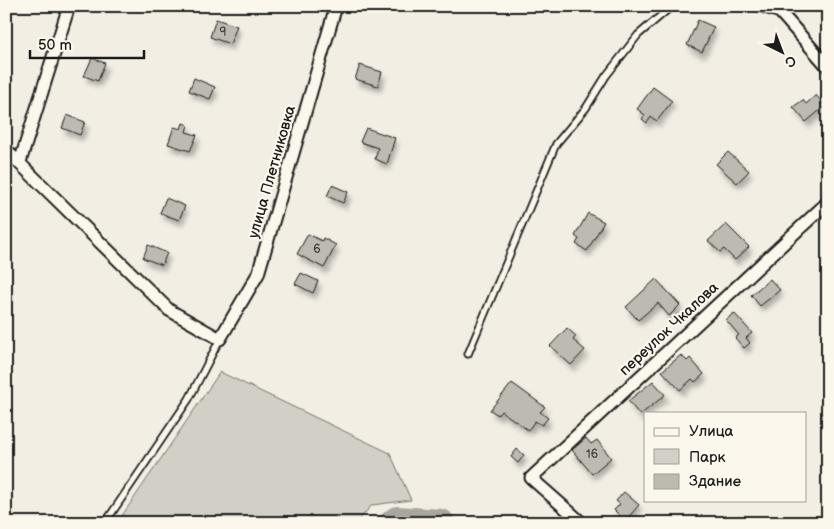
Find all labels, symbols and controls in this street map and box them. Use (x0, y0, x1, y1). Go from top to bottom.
house number: 9 (220, 25, 227, 40)
scale bar (30, 28, 144, 60)
north arrow (756, 28, 806, 78)
text: 50 m (38, 36, 72, 55)
text: С (781, 52, 800, 71)
street label: улица Плетниковка (244, 103, 300, 241)
house number: 6 (313, 242, 321, 257)
street label: переулок Чкалова (615, 278, 723, 380)
legend (644, 412, 806, 502)
text: Улица (689, 422, 734, 441)
house number: 16 (586, 447, 598, 462)
text: Парк (689, 448, 726, 467)
text: Здание (689, 472, 741, 491)

